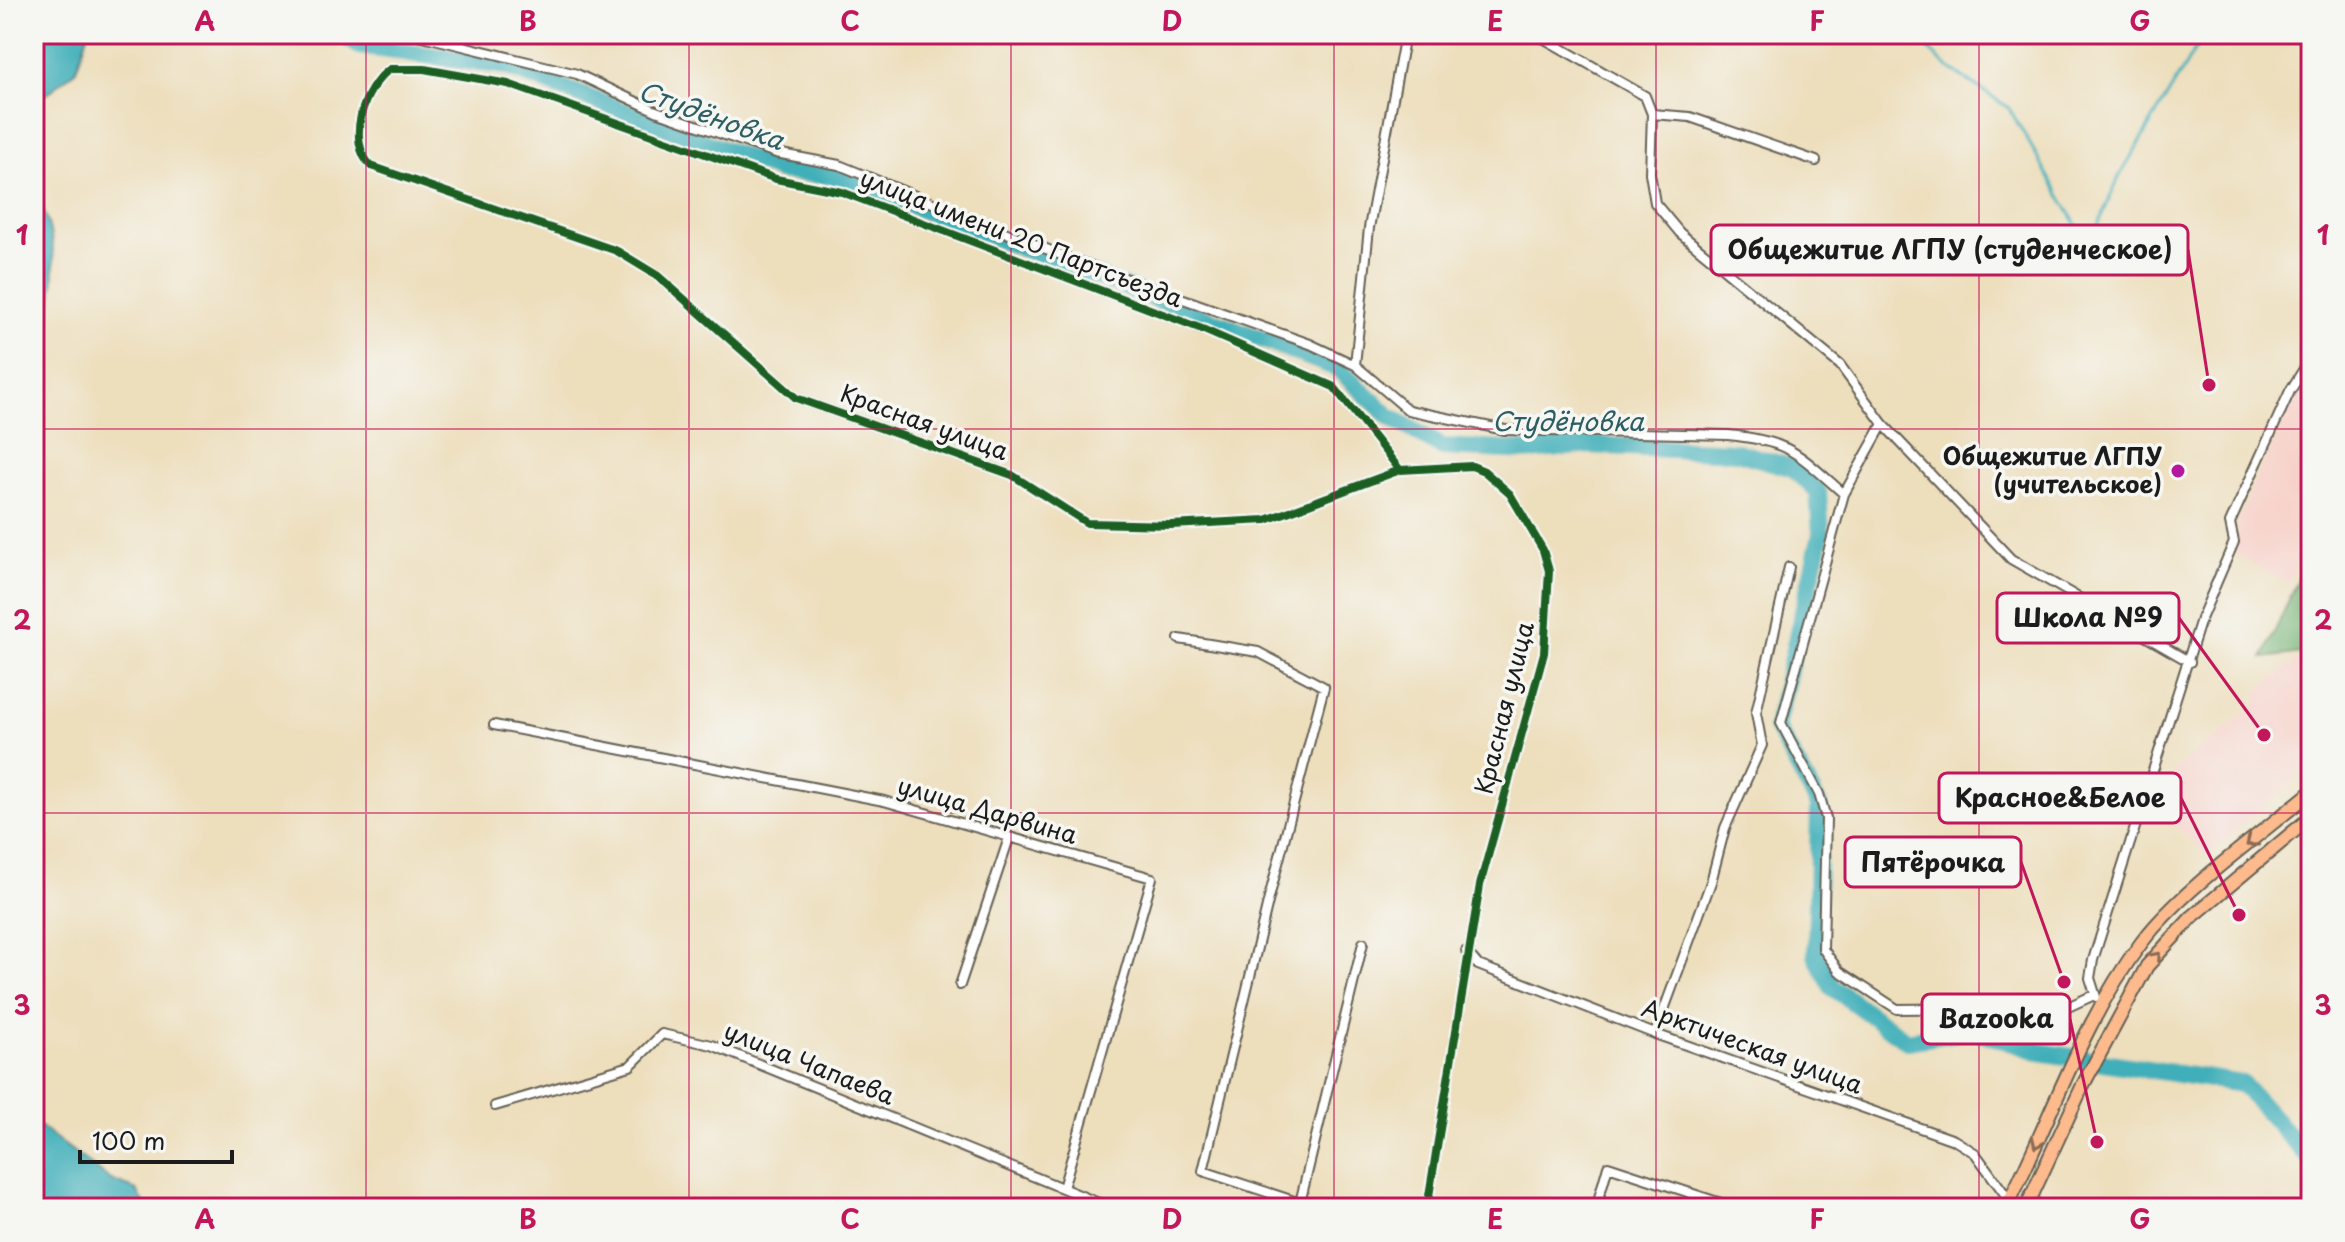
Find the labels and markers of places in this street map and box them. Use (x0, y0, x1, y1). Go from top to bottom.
callout: Общежитие ЛГПУ (студенческое) (1711, 225, 2188, 275)
place label: Общежитие ЛГПУ (учительское) (1943, 437, 2163, 501)
marker: Общежитие ЛГПУ (учительское) (2169, 462, 2187, 480)
callout: Школа №9 (1997, 593, 2179, 643)
callout: Красное&Белое (1939, 773, 2181, 823)
callout: Пятёрочка (1845, 837, 2021, 887)
callout: Bazooka (1922, 994, 2070, 1044)

